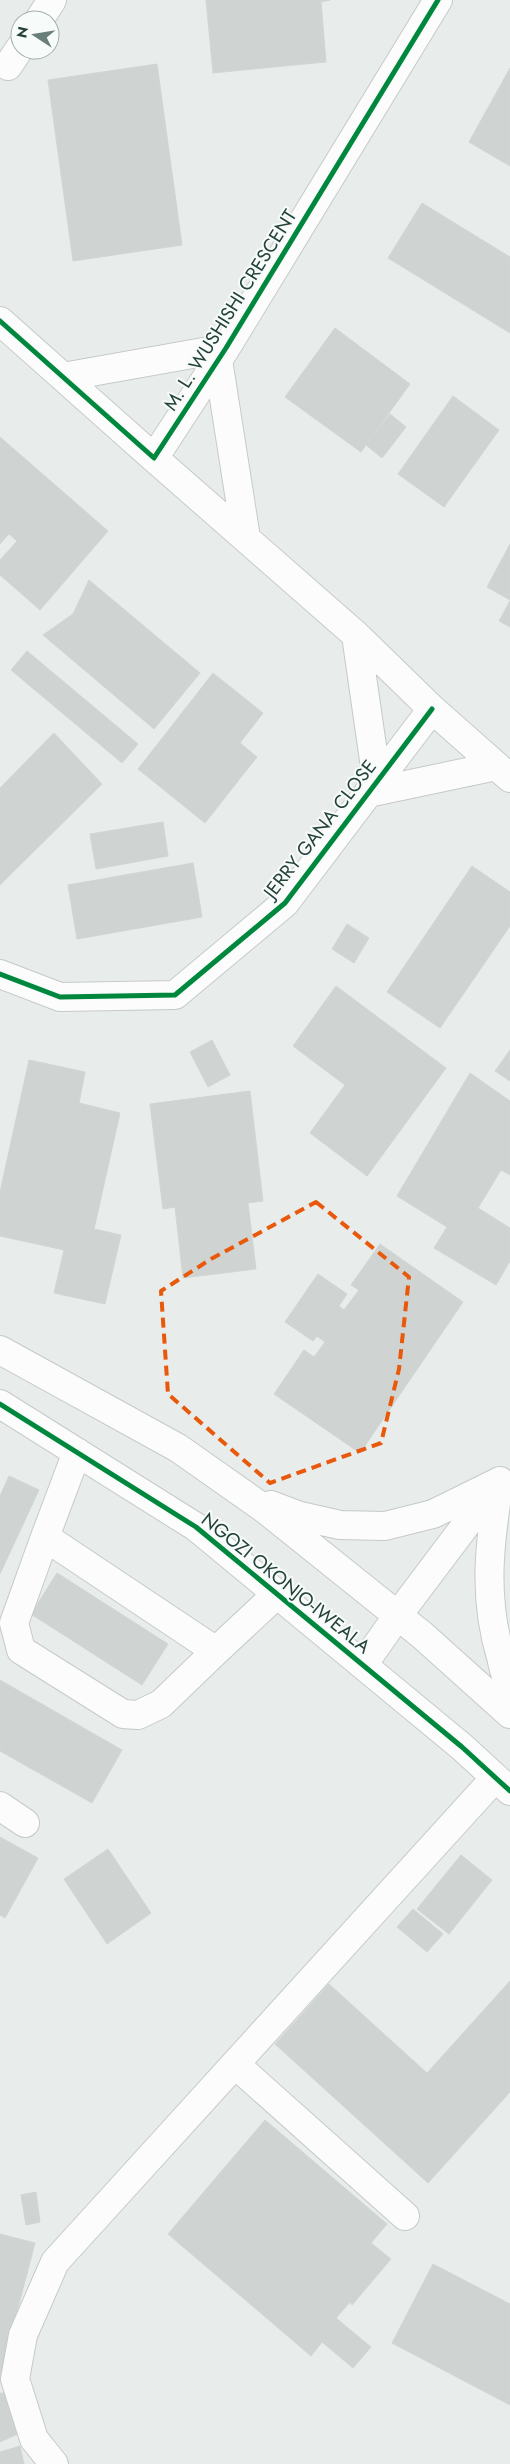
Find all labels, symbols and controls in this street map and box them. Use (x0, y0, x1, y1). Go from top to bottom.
north arrow (10, 10, 60, 60)
text: N (11, 25, 33, 40)
street label: M. L. WUSHISHI CRESCENT (157, 204, 303, 416)
street label: JERRY GANA CLOSE (255, 754, 383, 906)
street label: NGOZI OKONJO-IWEALA (196, 1506, 377, 1660)

